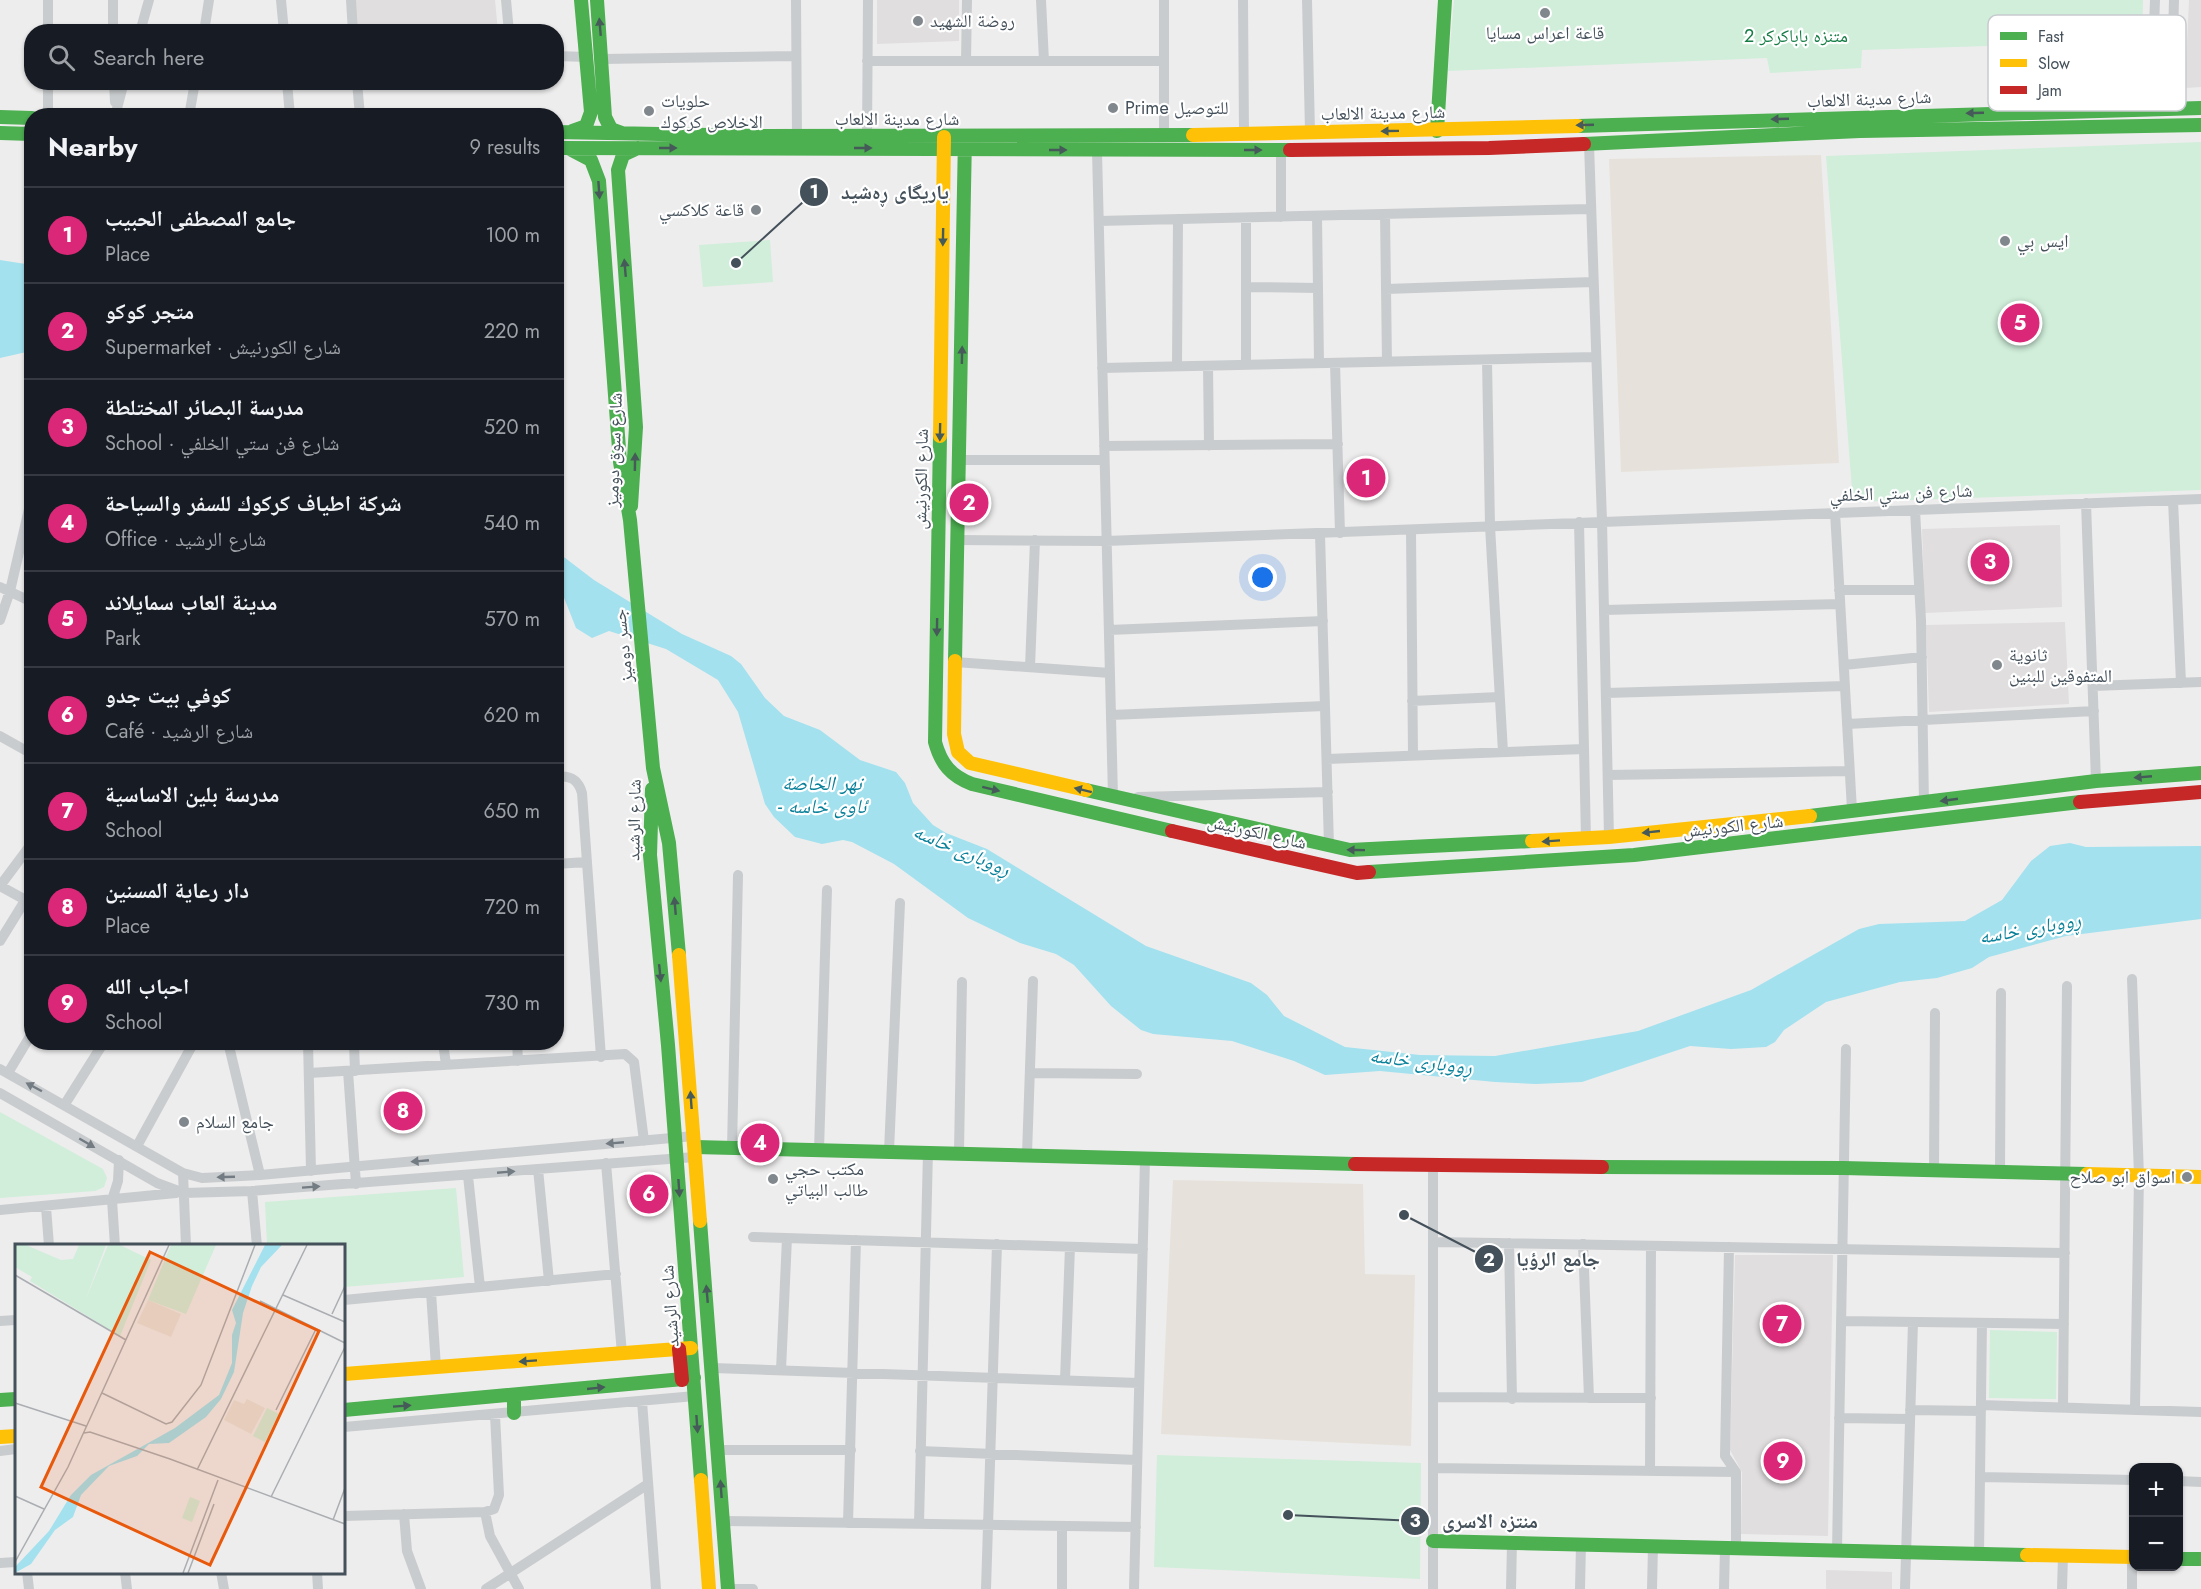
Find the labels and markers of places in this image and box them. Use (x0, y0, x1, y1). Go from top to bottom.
marker: قاعة اعراس مسايا (1538, 6, 1552, 20)
place label: روضة الشهيد (930, 8, 1015, 34)
marker: روضة الشهيد (911, 14, 925, 28)
place label: قاعة اعراس مسايا (1486, 20, 1604, 46)
place label: حلويات الاخلاص كركوك (661, 88, 763, 135)
place label: Prime للتوصيل (1125, 95, 1228, 121)
marker: Prime للتوصيل (1106, 101, 1120, 115)
marker: حلويات الاخلاص كركوك (642, 104, 656, 118)
callout: یاریگای ڕەشید (799, 173, 961, 211)
place label: قاعة كلاكسي (659, 197, 744, 225)
marker: قاعة كلاكسي (749, 203, 763, 217)
place label: ايس بي (2017, 228, 2068, 256)
marker: ايس بي (1998, 234, 2012, 248)
pin: 5 (2000, 300, 2040, 346)
pin: 1 (1346, 456, 1386, 500)
pin: 2 (950, 480, 988, 526)
pin: 3 (1970, 540, 2010, 584)
place label: ثانوية المتفوقين للبنين (2009, 642, 2112, 689)
marker: ثانوية المتفوقين للبنين (1990, 658, 2004, 672)
pin: 8 (384, 1088, 422, 1134)
place label: جامع السلام (196, 1109, 274, 1135)
marker: جامع السلام (177, 1115, 191, 1129)
pin: 4 (740, 1120, 780, 1166)
place label: مكتب حجي طالب البياتي (785, 1156, 868, 1205)
place label: اسواق ابو صلاح (2069, 1164, 2175, 1190)
marker: اسواق ابو صلاح (2180, 1170, 2194, 1184)
pin: 6 (630, 1172, 668, 1216)
marker: مكتب حجي طالب البياتي (766, 1172, 780, 1186)
callout: جامع الرؤيا (1474, 1240, 1612, 1278)
pin: 7 (1762, 1302, 1802, 1346)
pin: 9 (1764, 1438, 1802, 1484)
callout: منتزه الاسرى (1400, 1502, 1550, 1540)

